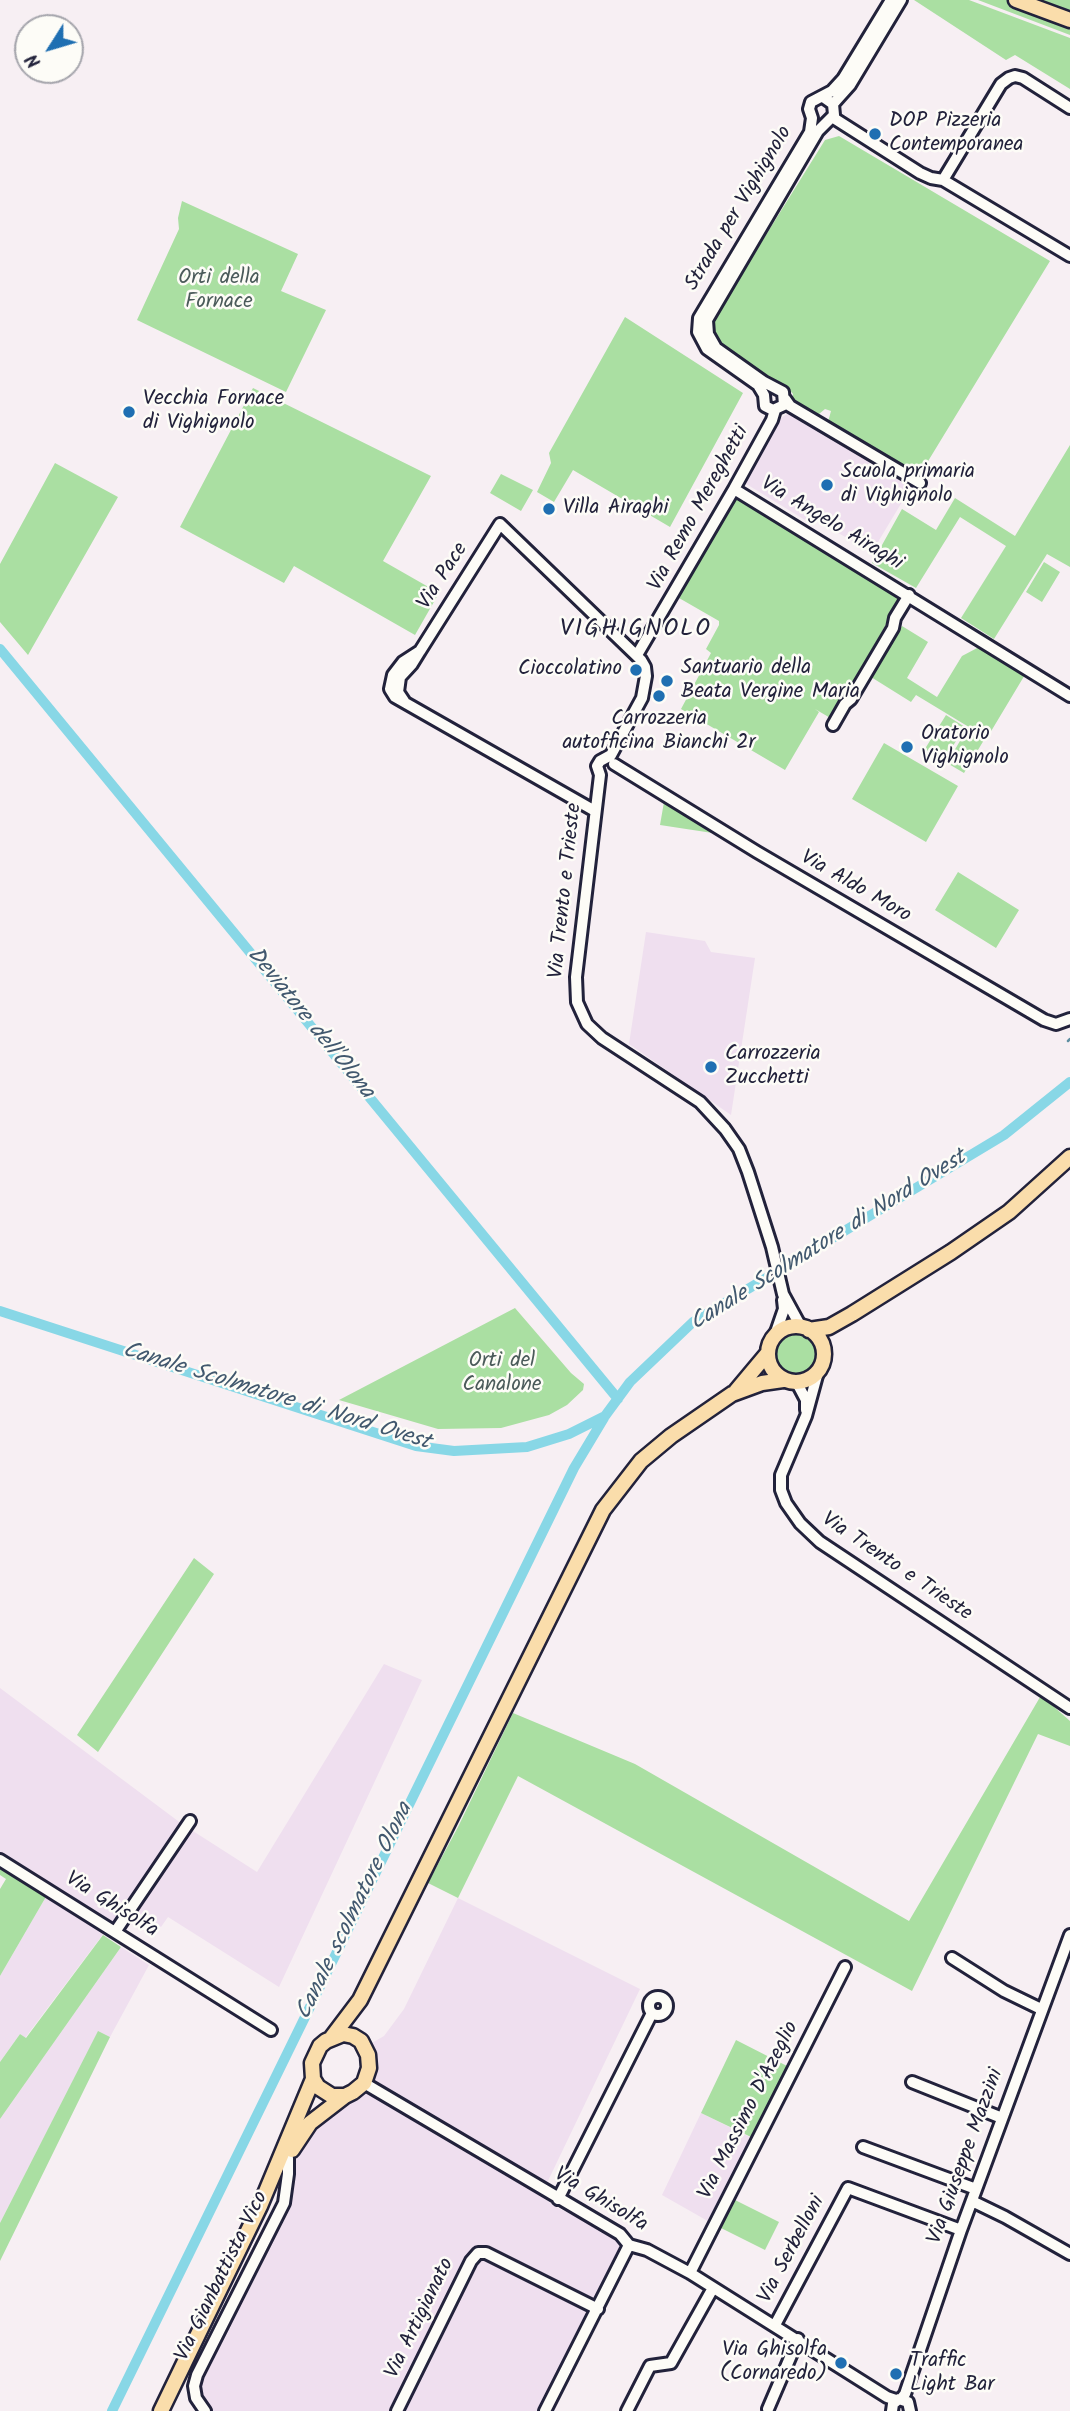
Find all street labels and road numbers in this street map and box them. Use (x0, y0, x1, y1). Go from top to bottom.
street label: Strada per Vighignolo (681, 122, 799, 296)
street label: Via Remo Mereghetti (644, 422, 756, 596)
street label: Via Angelo Airaghi (755, 473, 907, 577)
street label: Via Pace (413, 539, 475, 615)
street label: Via Trento e Trieste (545, 802, 589, 980)
street label: Via Aldo Moro (795, 846, 915, 930)
street label: Via Trento e Trieste (816, 1508, 976, 1628)
street label: Via Ghisolfa (60, 1868, 162, 1944)
street label: Via Massimo D'Azeglio (694, 2018, 806, 2204)
street label: Via Giuseppe Mazzini (924, 2066, 1010, 2248)
street label: Via Ghisolfa (549, 2163, 651, 2239)
street label: Via Gianbattista Vico (171, 2188, 275, 2366)
street label: Via Serbelloni (754, 2192, 832, 2308)
street label: Via Artigianato (381, 2255, 461, 2383)

